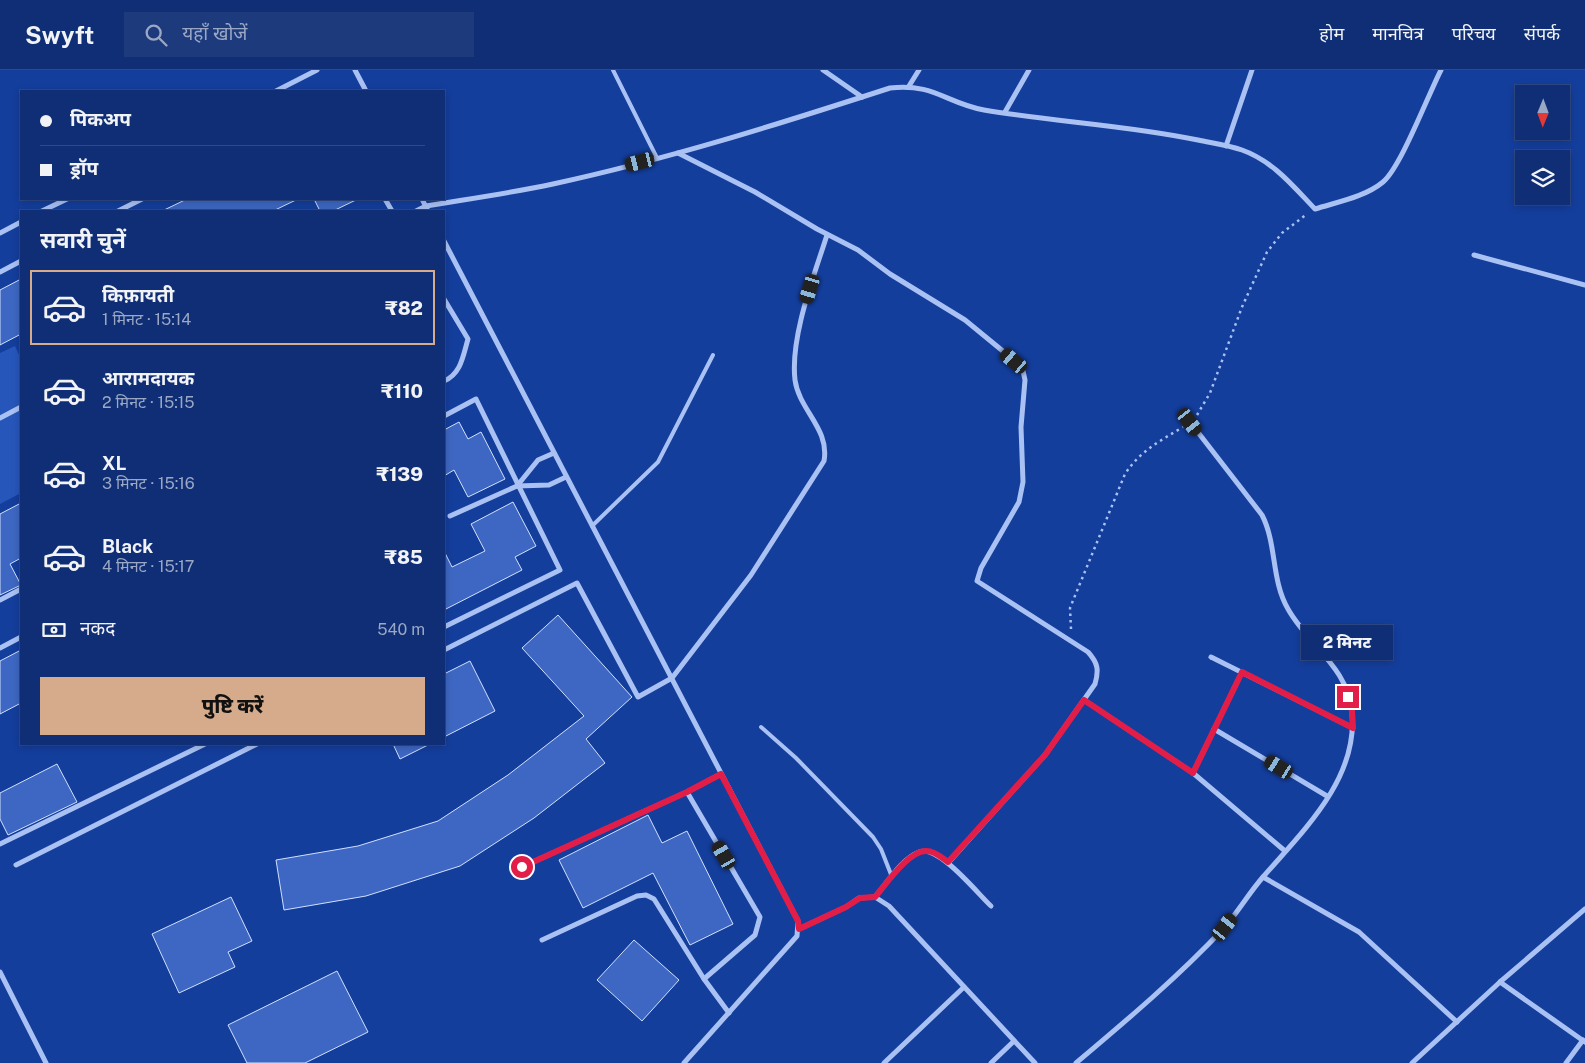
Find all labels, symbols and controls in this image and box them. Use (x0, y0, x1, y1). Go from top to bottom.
search box (124, 12, 474, 57)
text: Swyft (25, 21, 94, 49)
icon: search (142, 21, 170, 49)
text: यहाँ खोजें (182, 22, 247, 44)
text: होम (1319, 23, 1344, 44)
text: मानचित्र (1372, 23, 1424, 44)
text: परिचय (1452, 23, 1496, 44)
text: संपर्क (1524, 23, 1560, 44)
north arrow (1515, 85, 1570, 140)
map controls (1515, 85, 1570, 205)
text: पिकअप (70, 108, 131, 130)
button: layers (1515, 150, 1570, 205)
car (623, 151, 656, 173)
text: ड्रॉप (70, 157, 98, 179)
text: सवारी चुनें (40, 227, 126, 253)
car (798, 272, 821, 306)
text: किफ़ायती (102, 284, 174, 306)
icon: car (42, 285, 87, 330)
text: ₹82 (385, 297, 423, 319)
text: 1 मिनट · 15:14 (102, 310, 191, 329)
car (997, 346, 1030, 376)
text: आरामदायक (102, 367, 194, 389)
icon: car (42, 368, 87, 413)
text: ₹110 (381, 380, 423, 402)
text: 2 मिनट · 15:15 (102, 393, 195, 412)
car (1174, 406, 1205, 438)
icon: car (42, 451, 87, 496)
text: XL (102, 452, 127, 474)
text: ₹139 (376, 463, 423, 485)
text: 3 मिनट · 15:16 (102, 474, 195, 493)
icon: car (42, 534, 87, 579)
text: Black (102, 535, 153, 557)
text: ₹85 (384, 546, 423, 568)
text: 4 मिनट · 15:17 (102, 557, 194, 576)
icon: cash (40, 616, 68, 644)
text: नकद (80, 617, 115, 639)
text: 540 m (377, 620, 425, 639)
callout: 2 मिनट (1302, 624, 1394, 660)
text: 2 मिनट (1323, 633, 1371, 652)
button: पुष्टि करें (40, 677, 425, 735)
route end (1337, 686, 1359, 708)
car (1262, 753, 1295, 781)
car (710, 838, 737, 872)
route start (511, 856, 533, 878)
car (1209, 911, 1240, 943)

